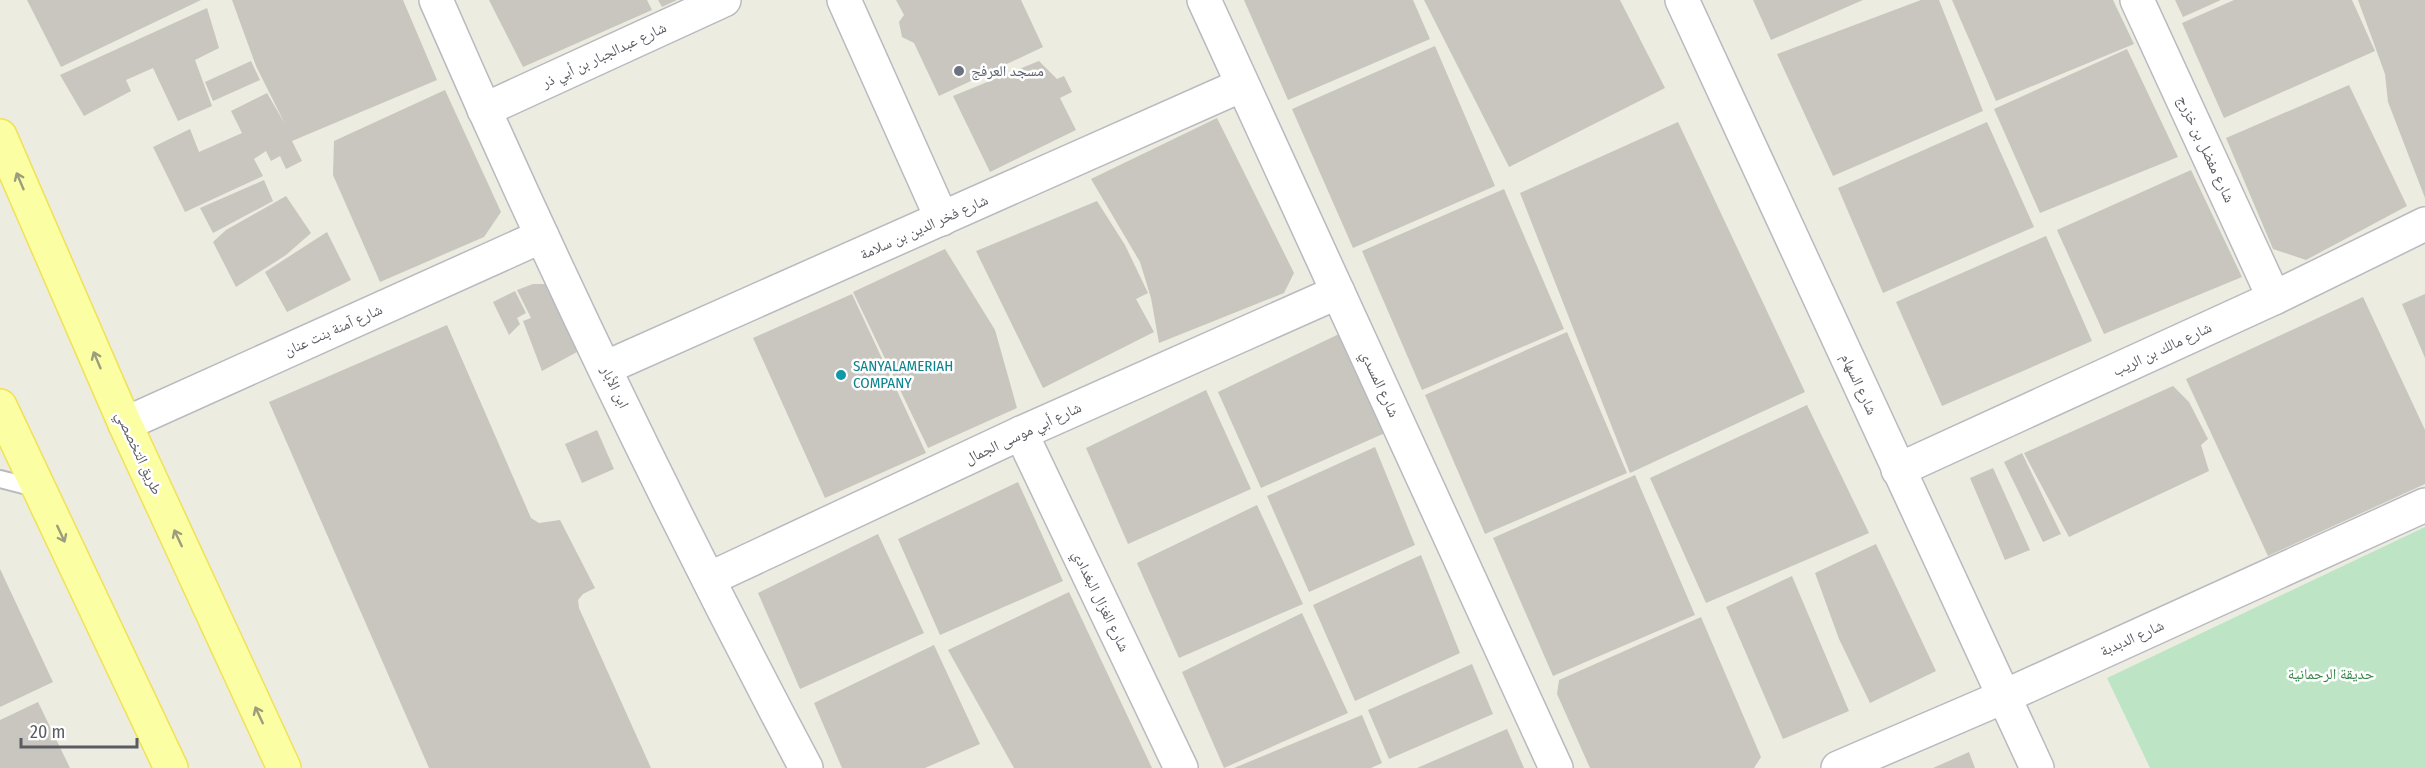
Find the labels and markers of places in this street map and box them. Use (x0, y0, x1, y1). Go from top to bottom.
place label: مسجد العرفج (971, 62, 1044, 81)
marker: مسجد العرفج (952, 64, 966, 78)
place label: SANYALAMERIAH COMPANY (853, 357, 953, 392)
marker: SANYALAMERIAH COMPANY (834, 368, 848, 382)

